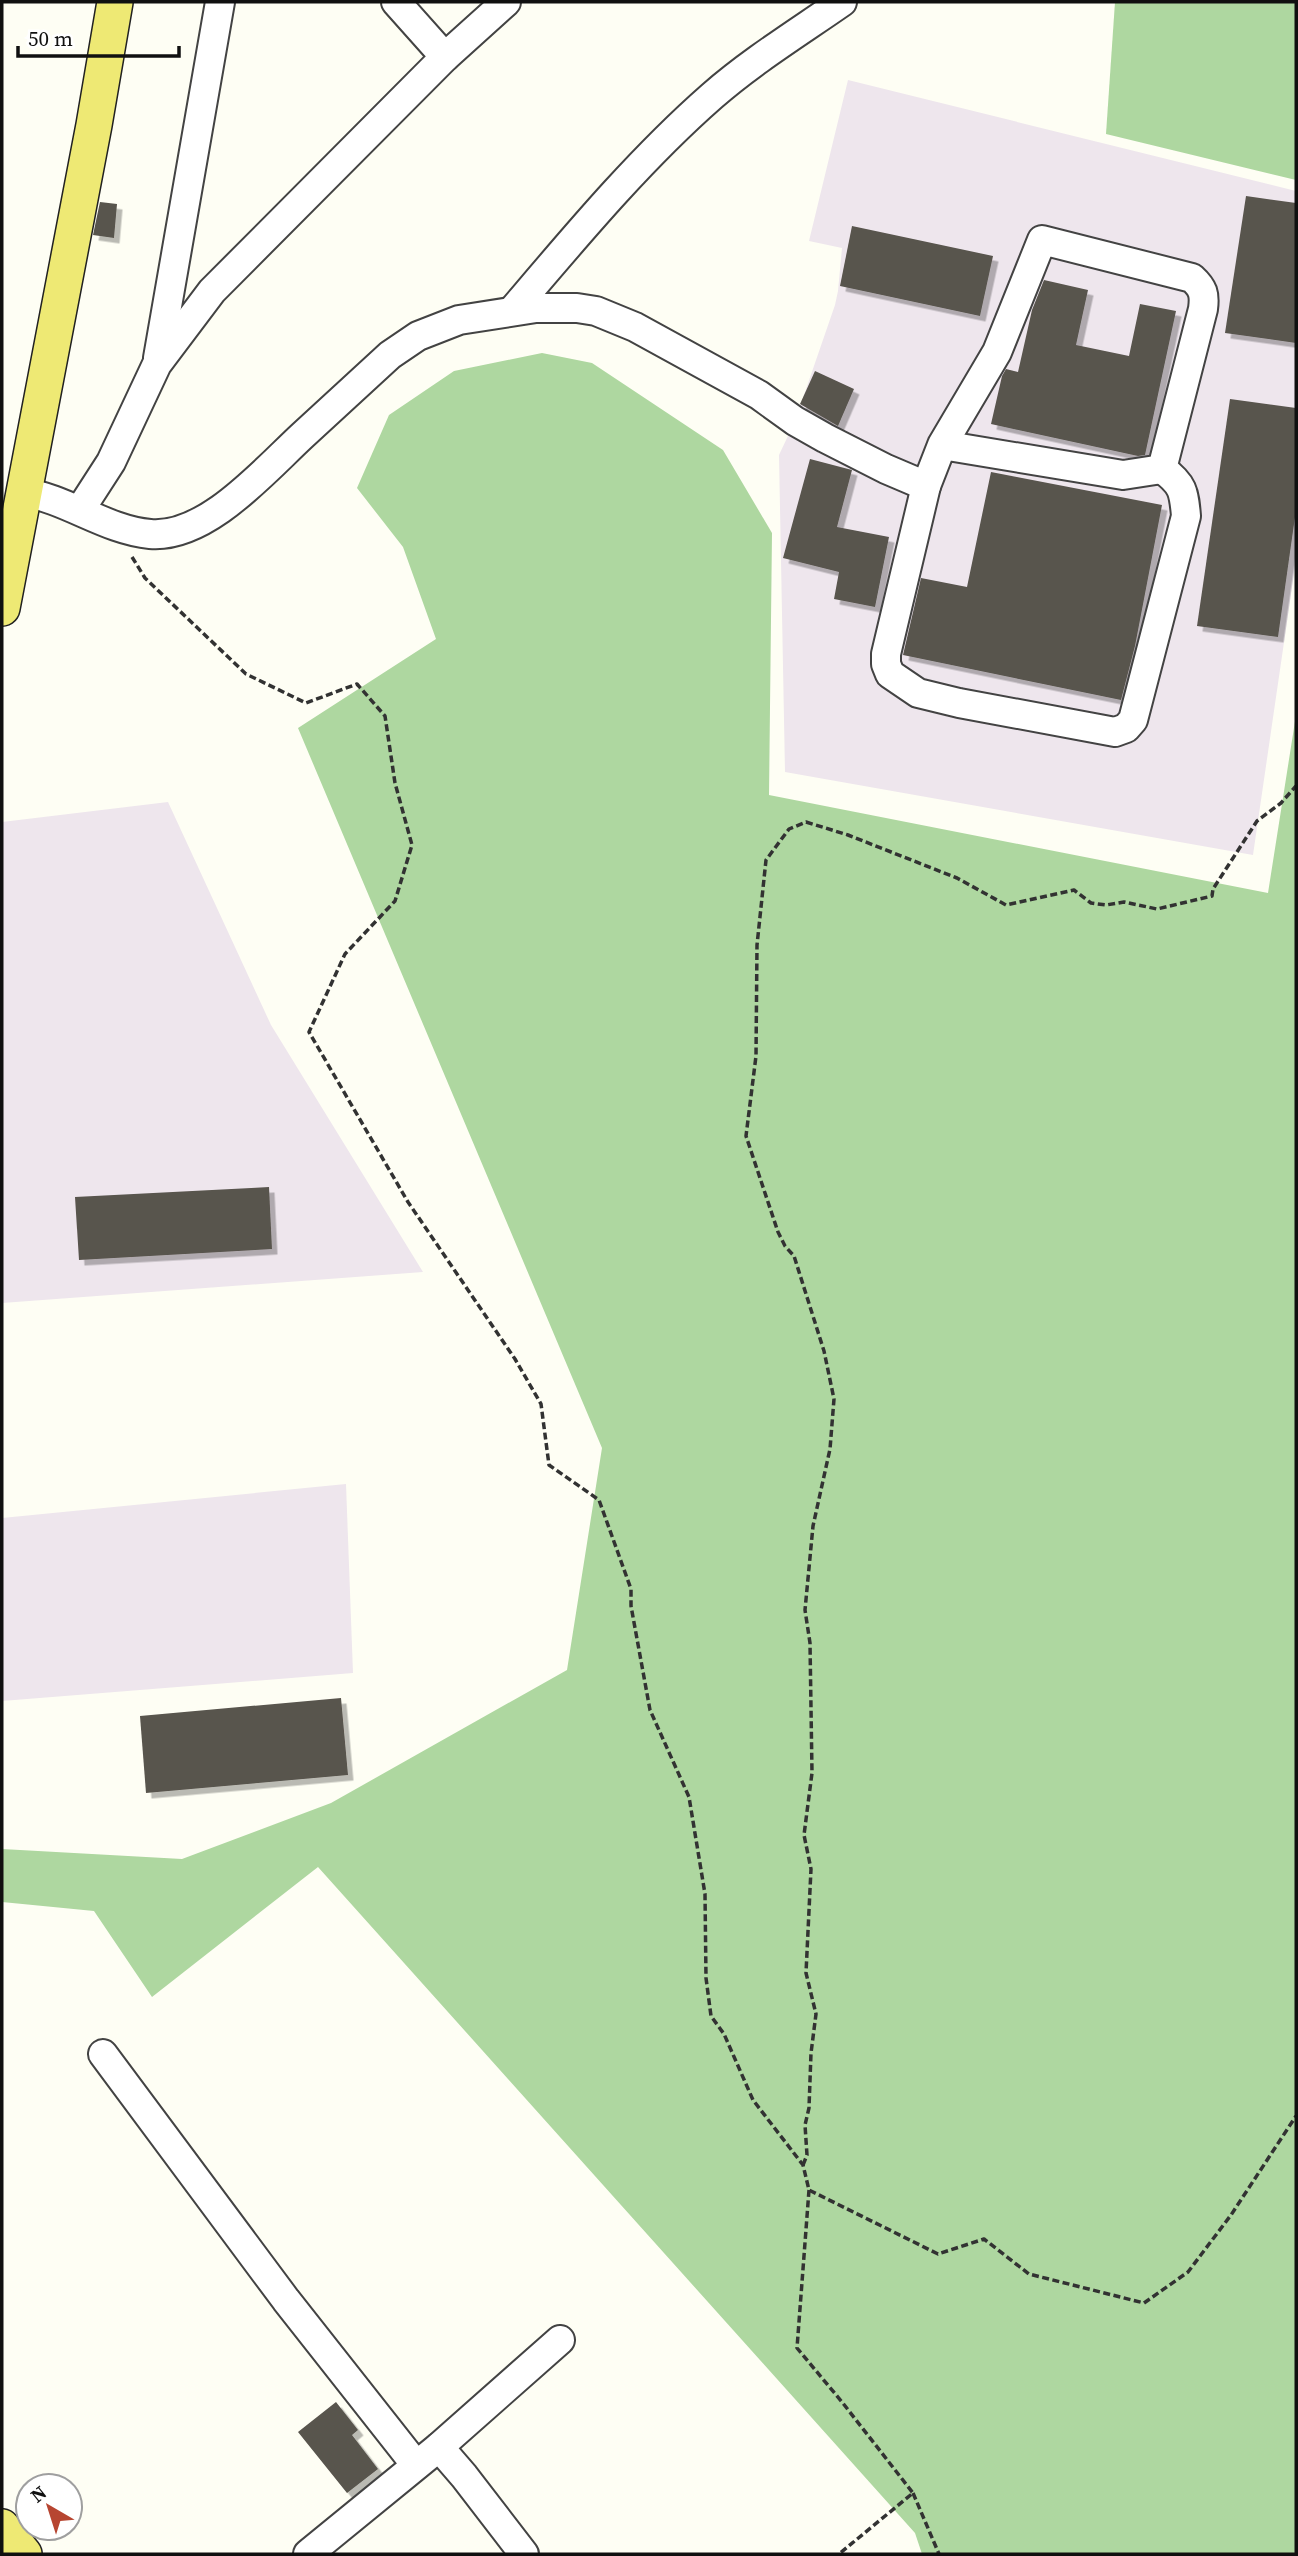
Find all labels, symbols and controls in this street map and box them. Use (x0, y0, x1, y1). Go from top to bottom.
scale bar (18, 14, 178, 58)
text: 50 m (28, 24, 73, 53)
north arrow (14, 2472, 84, 2542)
text: N (25, 2479, 52, 2508)

